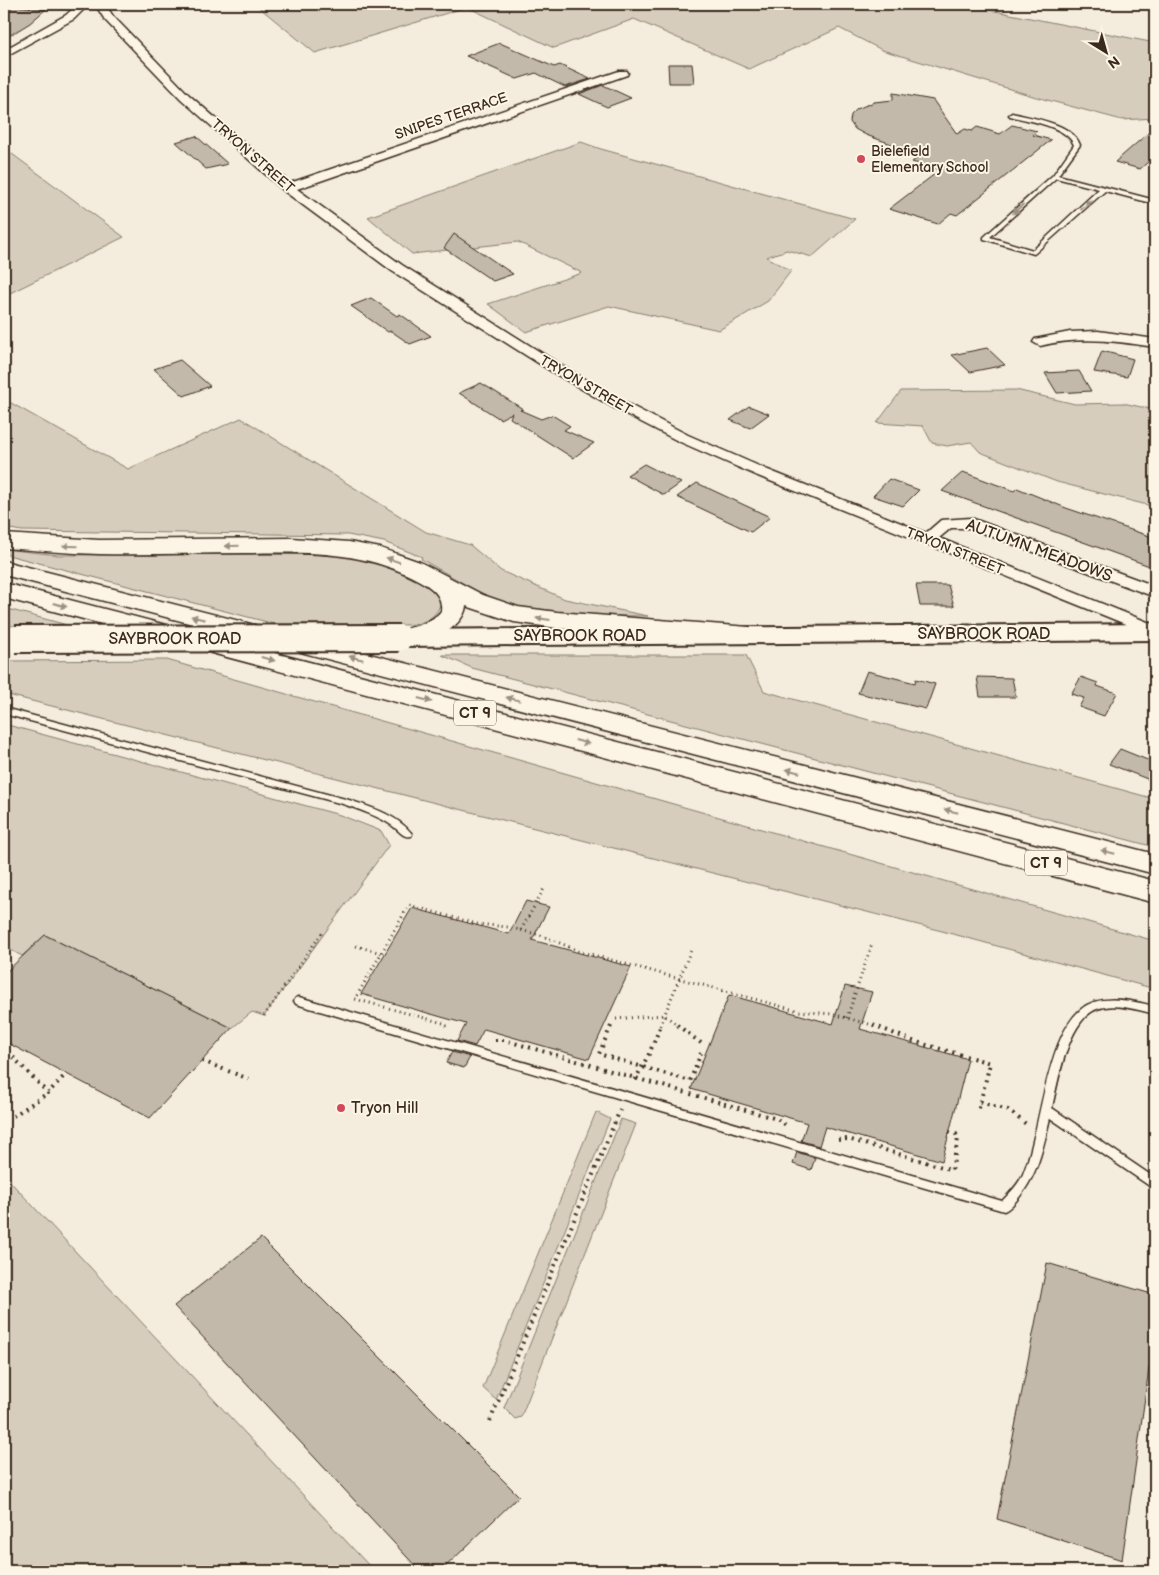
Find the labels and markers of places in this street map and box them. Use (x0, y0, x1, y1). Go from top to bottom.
place label: Bielefield Elementary School (871, 143, 989, 176)
marker: Bielefield Elementary School (855, 153, 867, 165)
place label: Tryon Hill (351, 1099, 418, 1118)
marker: Tryon Hill (335, 1102, 347, 1114)

